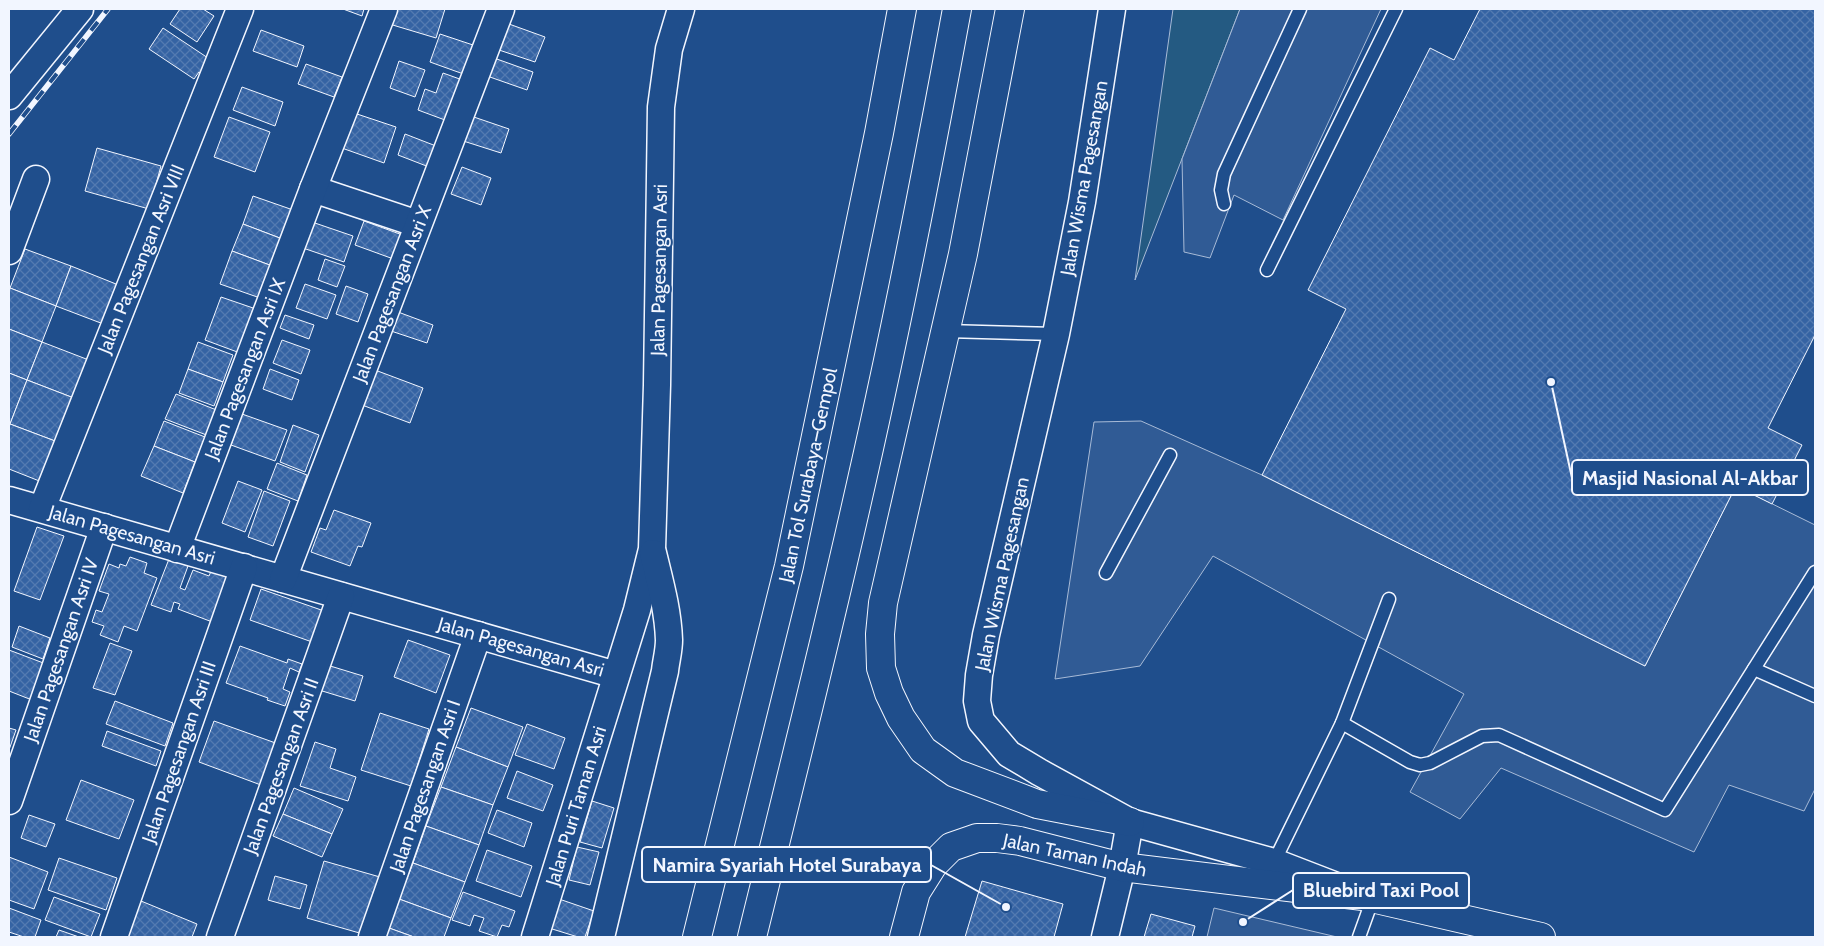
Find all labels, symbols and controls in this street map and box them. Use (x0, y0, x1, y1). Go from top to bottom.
street label: Jalan Wisma Pagesangan (1055, 79, 1113, 278)
street label: Jalan Pagesangan Asri VIII (92, 161, 190, 358)
street label: Jalan Pagesangan Asri (646, 184, 672, 357)
street label: Jalan Pagesangan Asri X (347, 202, 437, 387)
street label: Jalan Pagesangan Asri IX (199, 274, 290, 464)
street label: Jalan Tol Surabaya–Gempol (774, 365, 842, 585)
callout: Masjid Nasional Al-Akbar (1572, 460, 1808, 495)
text: Masjid Nasional Al-Akbar (1582, 466, 1798, 490)
street label: Jalan Wisma Pagesangan (970, 475, 1034, 674)
street label: Jalan Pagesangan Asri (45, 500, 218, 570)
street label: Jalan Pagesangan Asri IV (18, 555, 103, 746)
street label: Jalan Pagesangan Asri (434, 612, 607, 682)
street label: Jalan Pagesangan Asri III (137, 658, 221, 847)
street label: Jalan Pagesangan Asri II (238, 675, 324, 858)
street label: Jalan Pagesangan Asri I (384, 697, 465, 876)
street label: Jalan Puri Taman Asri (540, 723, 611, 890)
street label: Jalan Taman Indah (1000, 828, 1149, 881)
callout: Namira Syariah Hotel Surabaya (642, 847, 931, 882)
text: Namira Syariah Hotel Surabaya (653, 853, 921, 877)
callout: Bluebird Taxi Pool (1293, 873, 1469, 908)
text: Bluebird Taxi Pool (1303, 878, 1459, 902)

